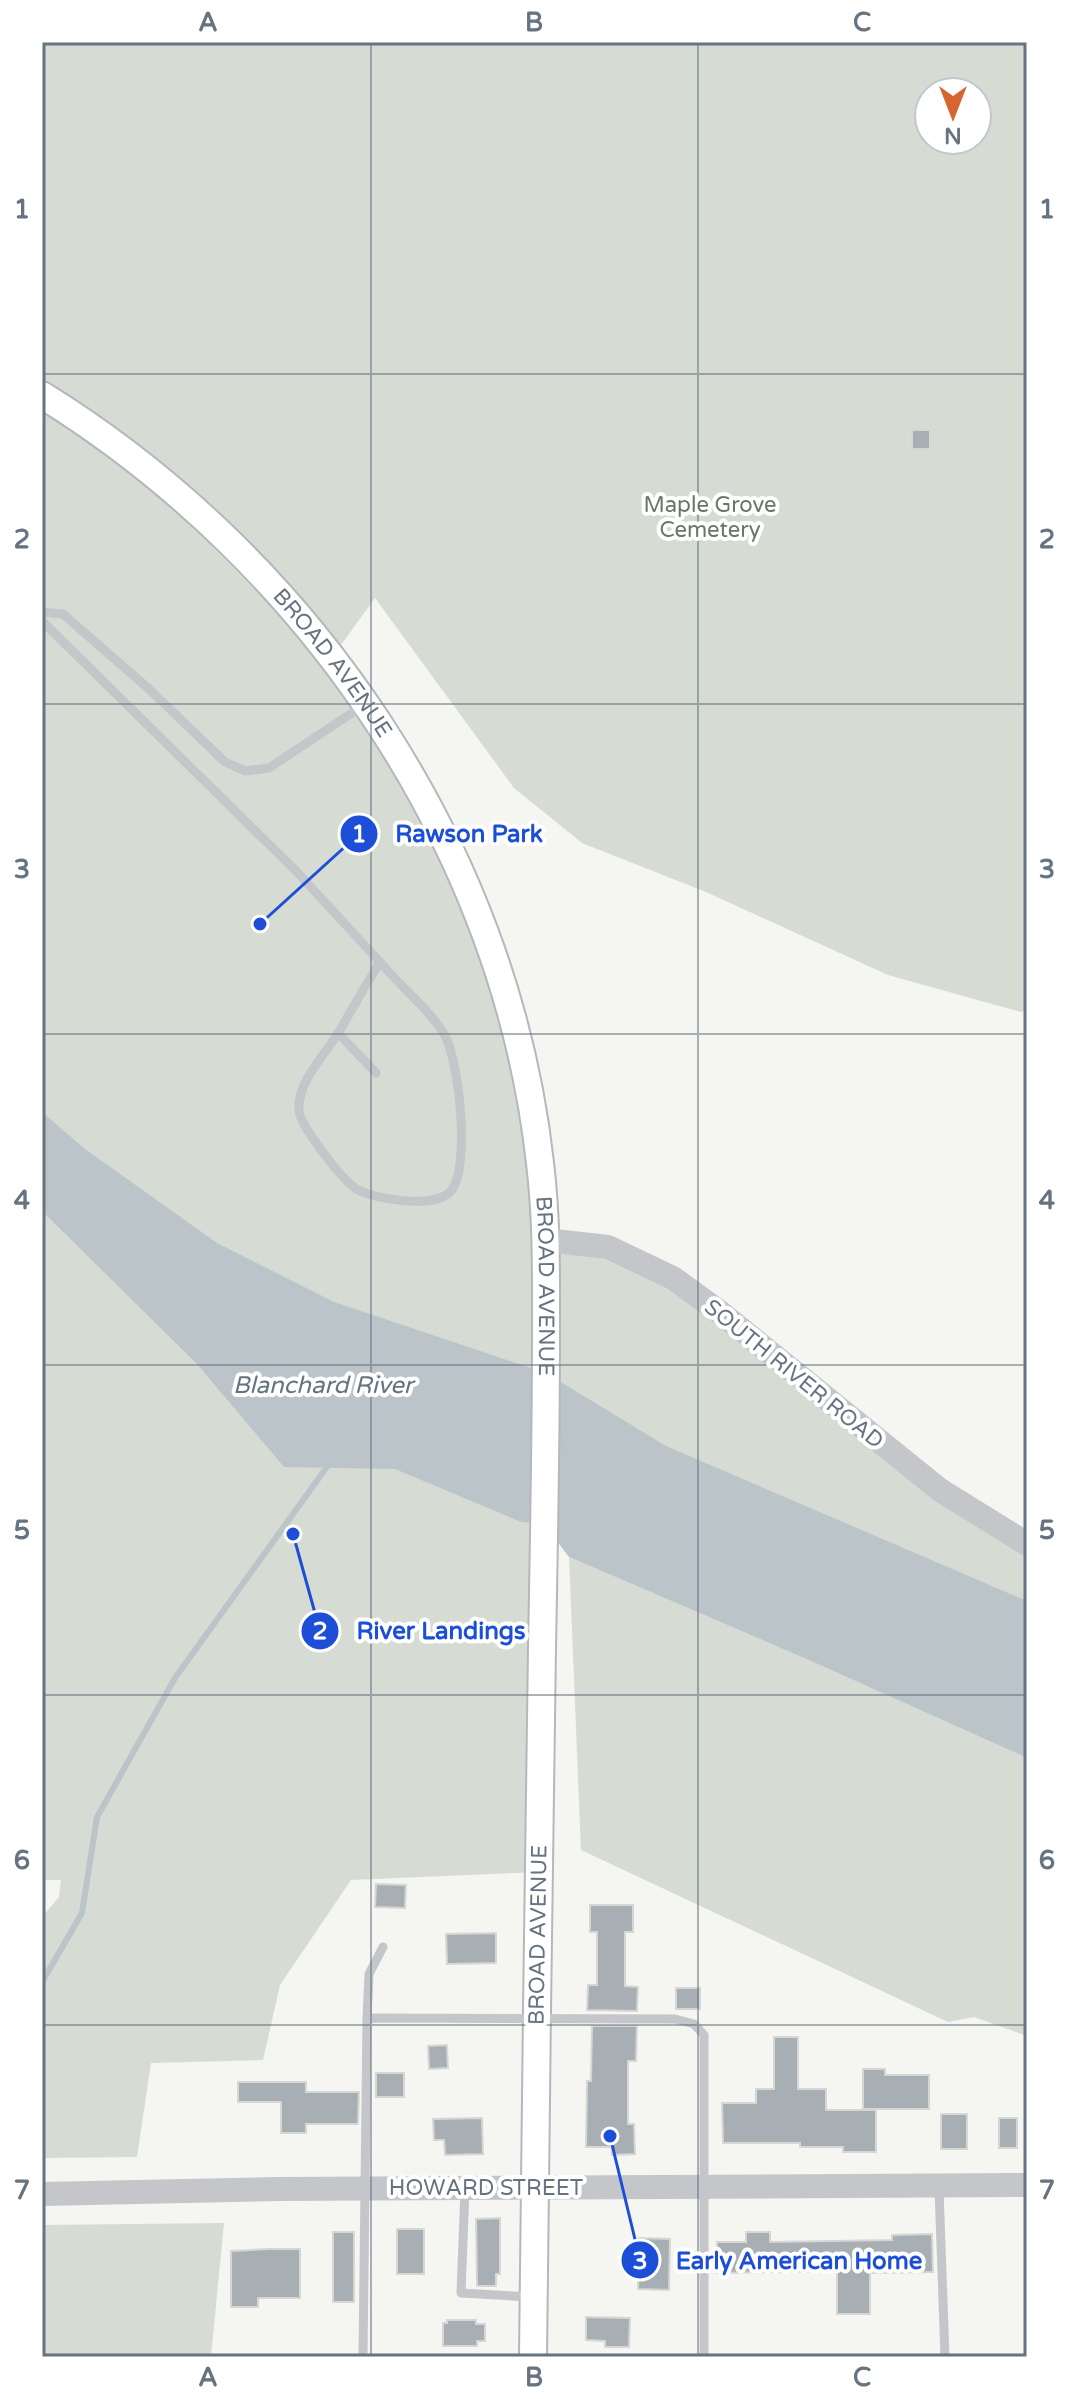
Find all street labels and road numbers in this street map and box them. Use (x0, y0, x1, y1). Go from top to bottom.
street label: BROAD AVENUE (268, 583, 397, 742)
street label: BROAD AVENUE (530, 1195, 559, 1376)
street label: SOUTH RIVER ROAD (699, 1294, 889, 1454)
street label: BROAD AVENUE (523, 1845, 553, 2025)
street label: HOWARD STREET (389, 2175, 584, 2201)

